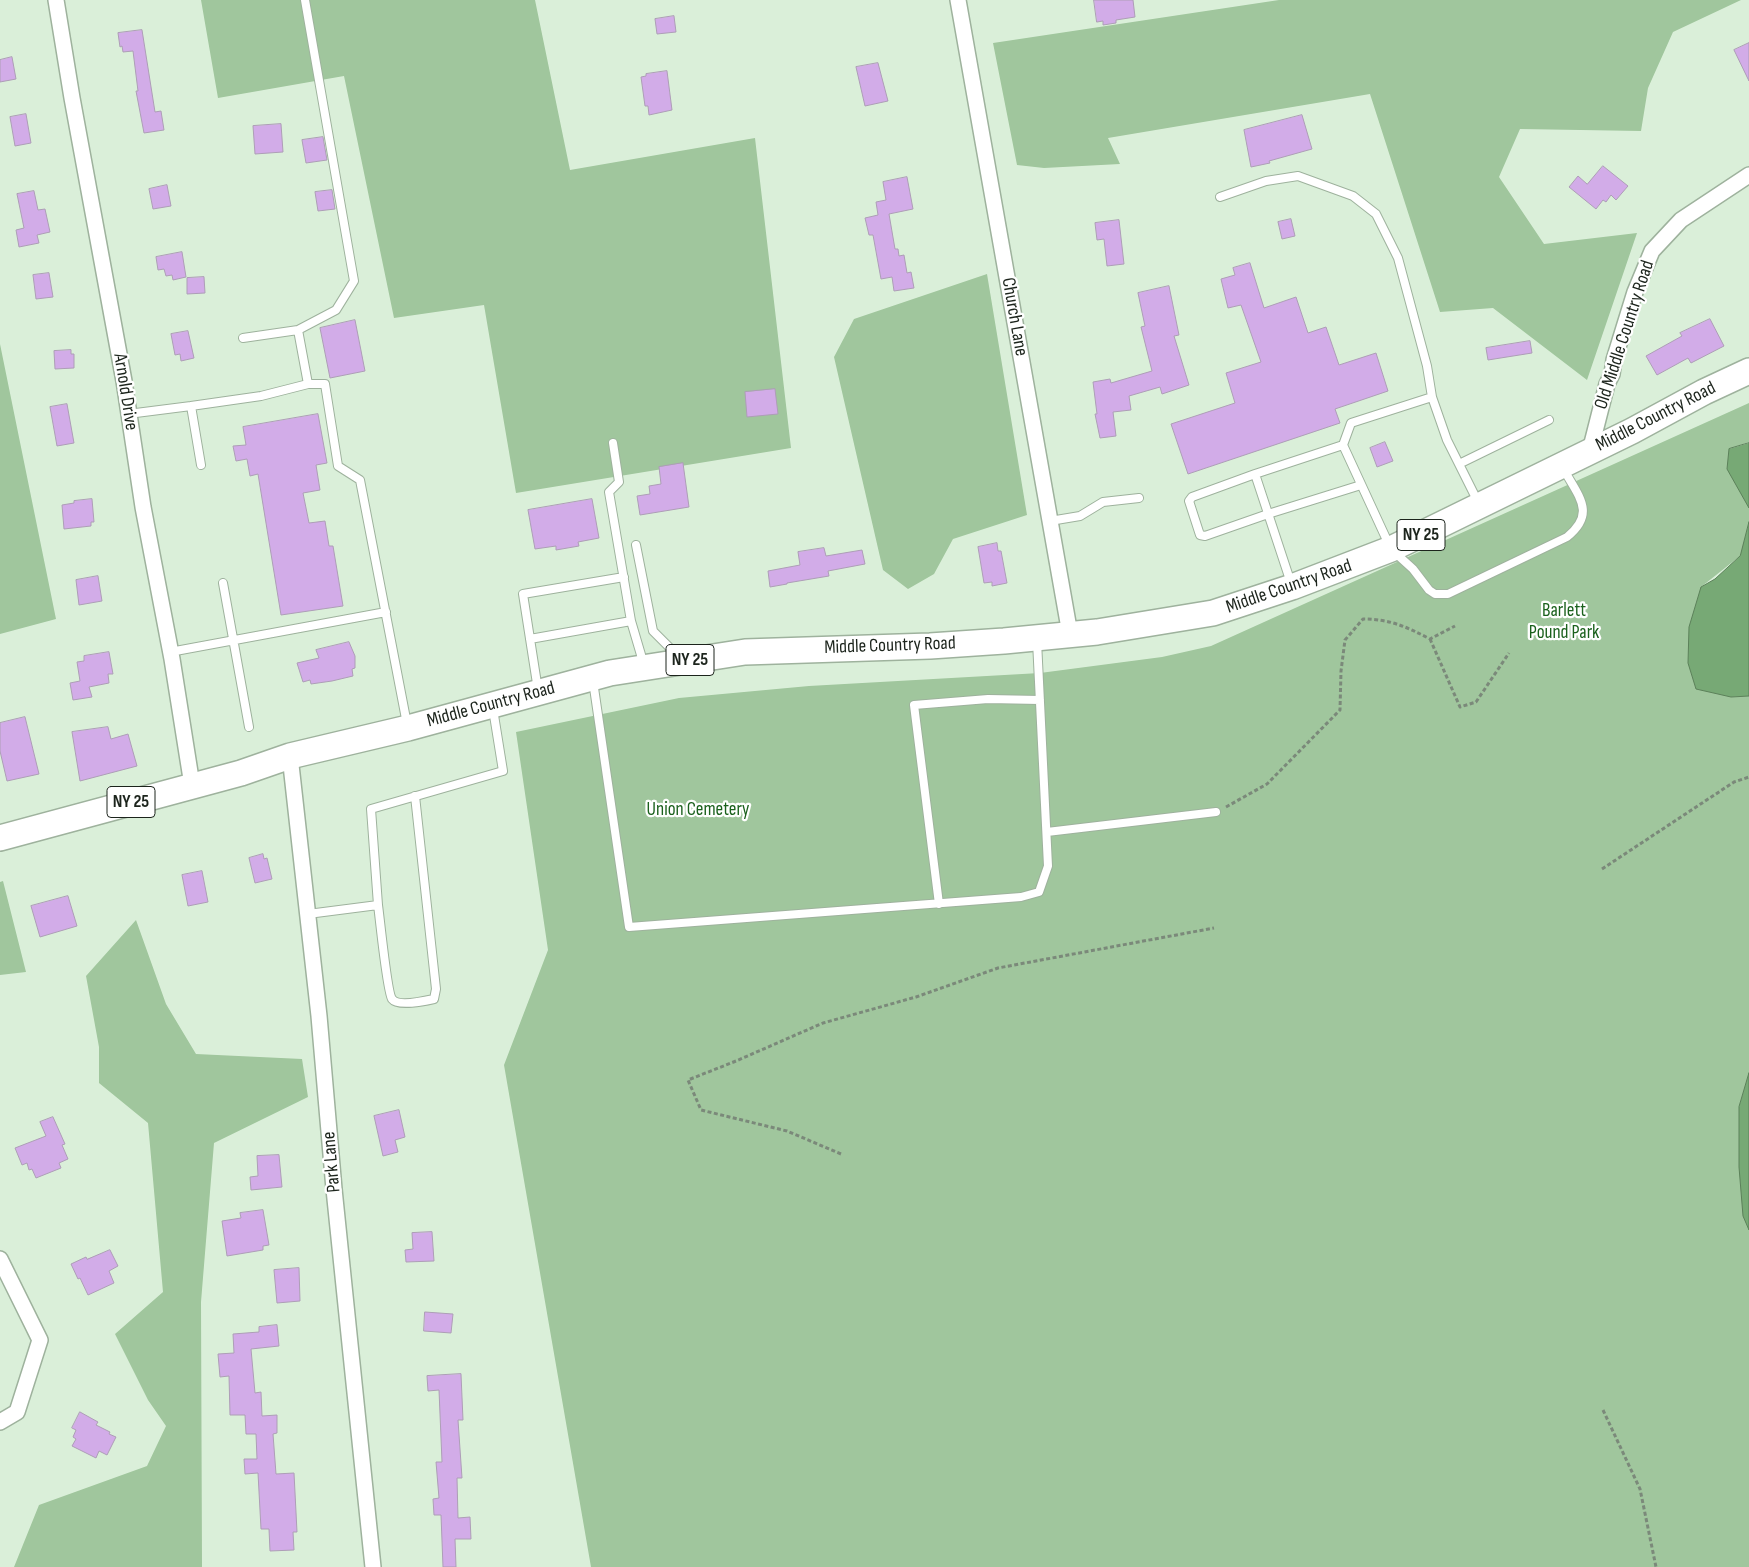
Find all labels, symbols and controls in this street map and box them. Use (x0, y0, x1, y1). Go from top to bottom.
street label: Old Middle Country Road (1590, 258, 1660, 412)
street label: Church Lane (996, 276, 1032, 358)
street label: Arnold Drive (108, 352, 142, 432)
street label: Middle Country Road (1592, 377, 1720, 457)
road number: NY 25 (1397, 520, 1445, 550)
street label: Middle Country Road (1223, 555, 1355, 619)
park label: Barlett Pound Park (1529, 600, 1599, 644)
street label: Middle Country Road (824, 632, 956, 660)
road number: NY 25 (666, 644, 714, 676)
street label: Middle Country Road (425, 677, 557, 733)
road number: NY 25 (107, 786, 155, 818)
park label: Union Cemetery (647, 799, 749, 821)
street label: Park Lane (318, 1131, 346, 1193)

